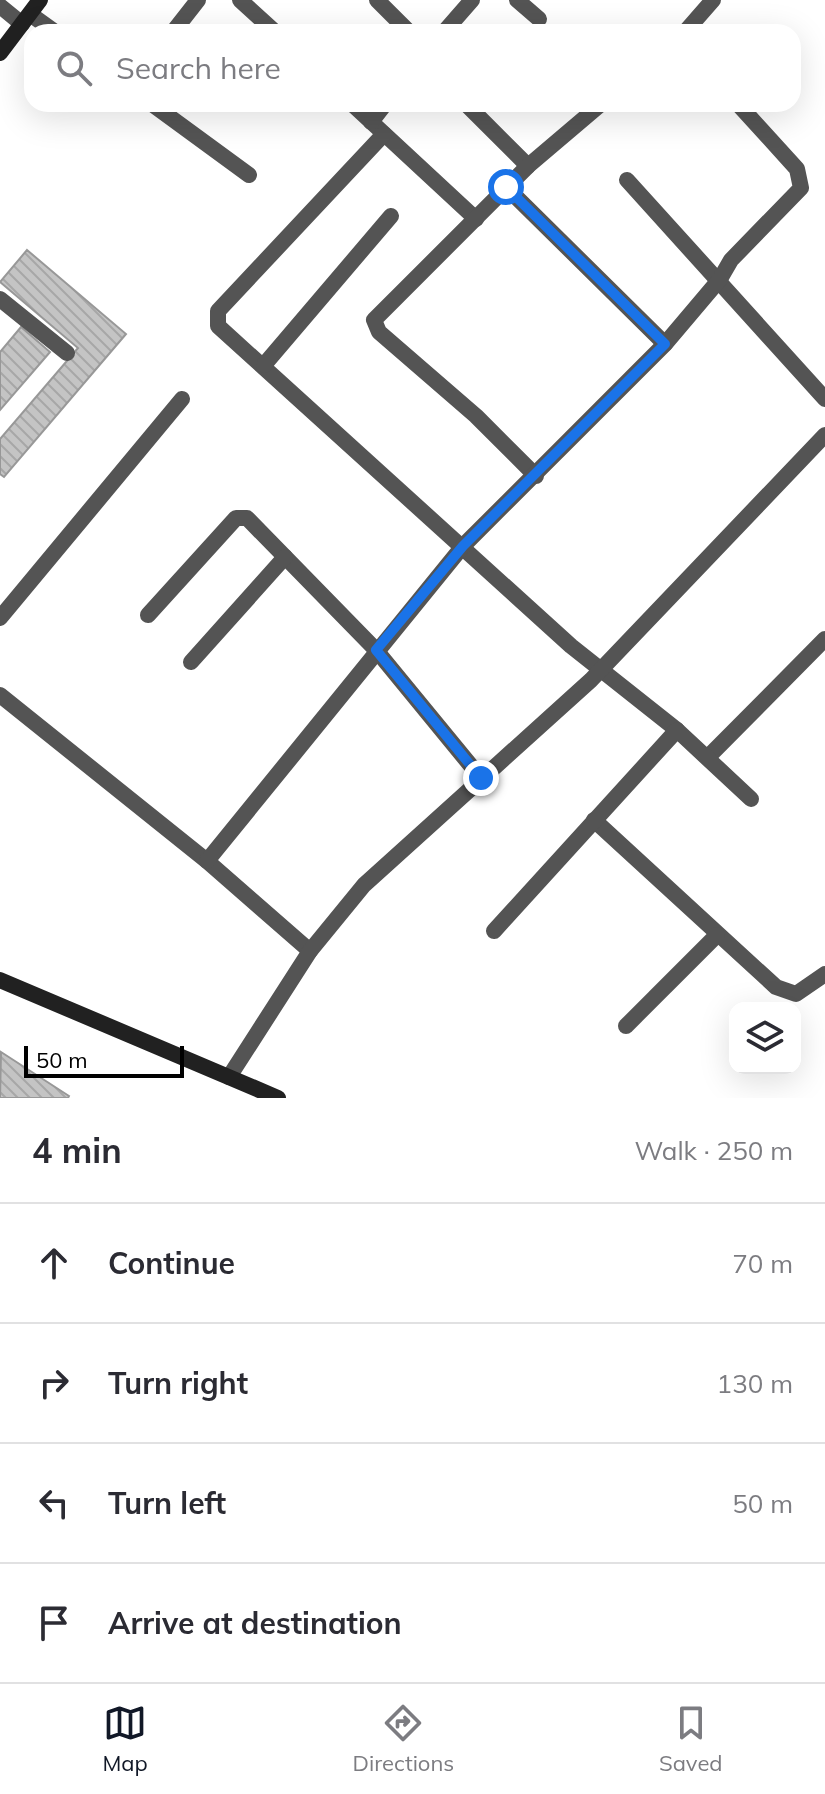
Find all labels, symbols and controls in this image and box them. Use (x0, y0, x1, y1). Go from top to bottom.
search box (24, 24, 801, 112)
icon: search (52, 46, 96, 90)
text: Search here (116, 49, 281, 87)
route start (488, 169, 524, 205)
route end (463, 760, 499, 796)
map controls (729, 1002, 801, 1074)
button: layers (729, 1002, 801, 1074)
scale bar (24, 1042, 184, 1078)
text: 50 m (36, 1046, 87, 1074)
text: 4 min (32, 1129, 122, 1172)
text: Walk · 250 m (634, 1134, 793, 1167)
icon: ahead (32, 1241, 76, 1285)
text: Continue (108, 1244, 235, 1282)
text: 70 m (732, 1247, 793, 1280)
icon: right (32, 1361, 76, 1405)
text: Turn right (108, 1364, 248, 1402)
text: 130 m (717, 1367, 793, 1400)
icon: left (32, 1481, 76, 1525)
text: Turn left (108, 1484, 226, 1522)
text: 50 m (732, 1487, 793, 1520)
icon: arrive (32, 1601, 76, 1645)
text: Arrive at destination (108, 1604, 402, 1642)
tab: Map (102, 1701, 148, 1777)
tab: Directions (353, 1701, 454, 1777)
tab: Saved (659, 1701, 723, 1777)

